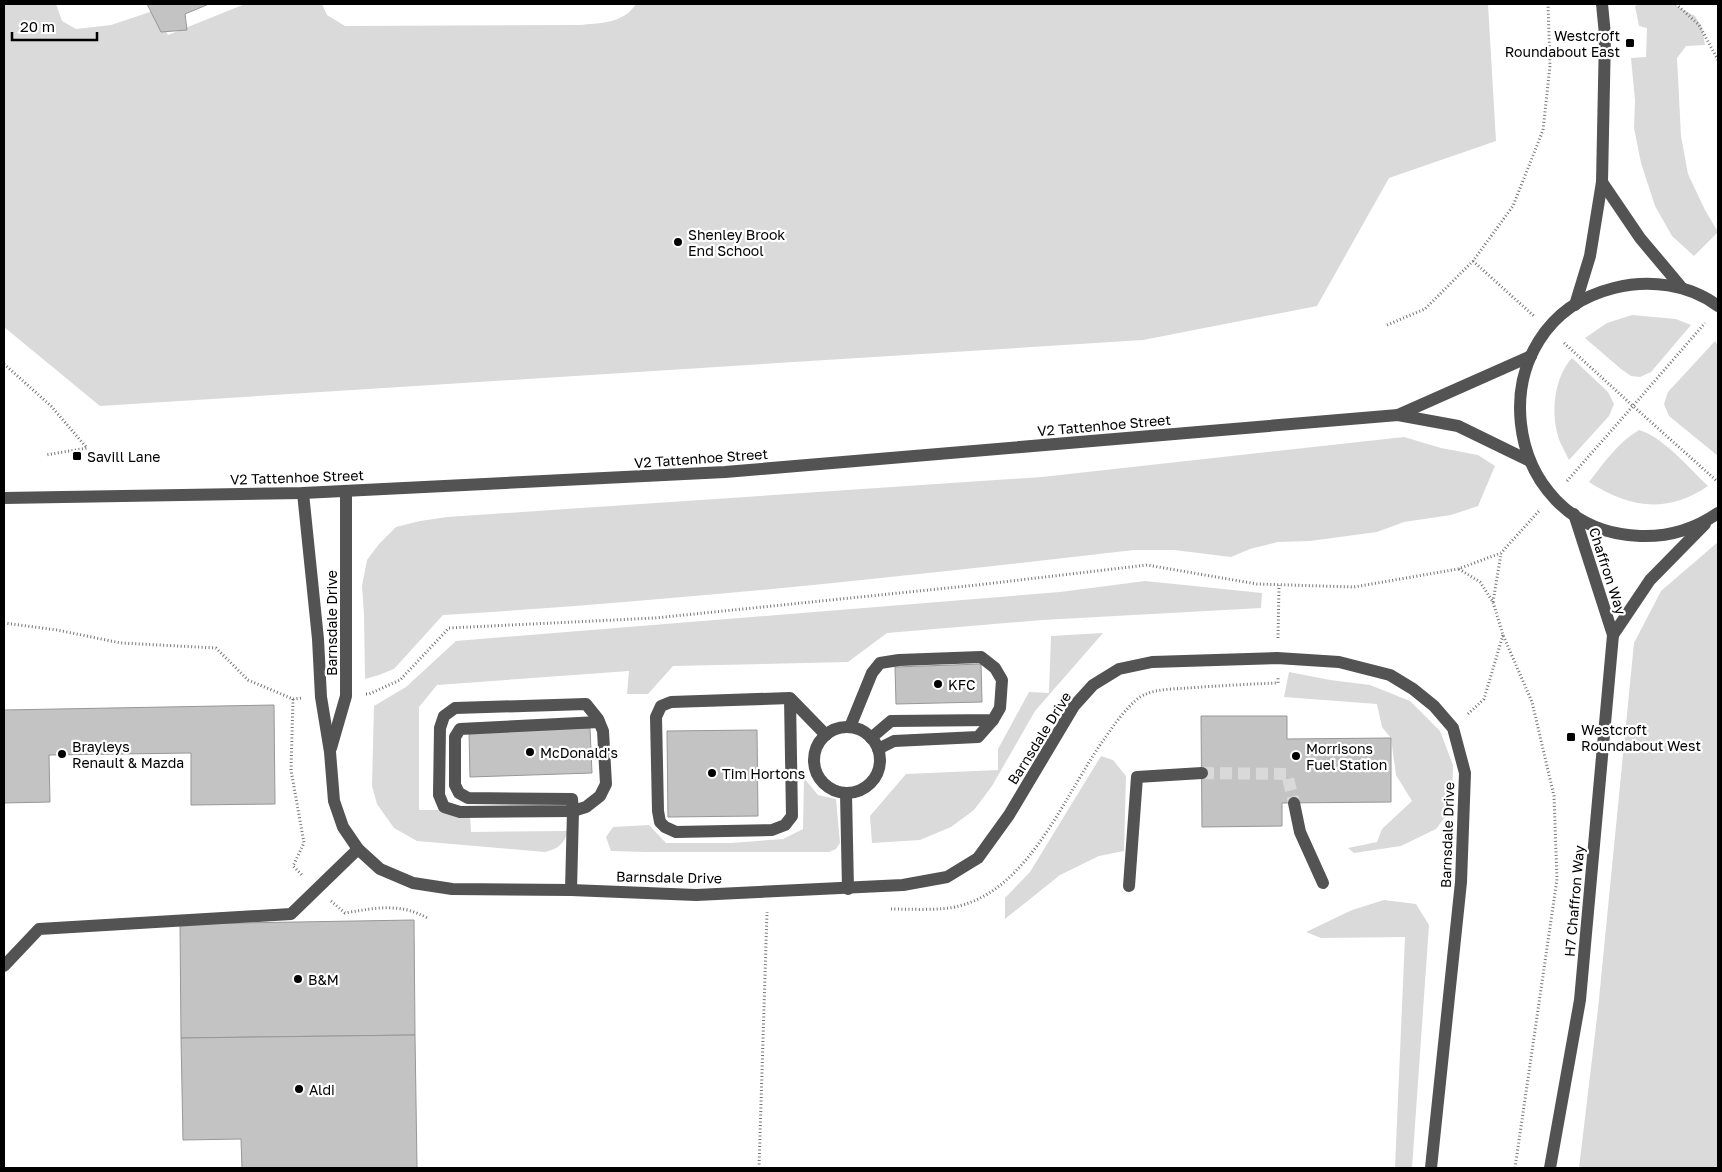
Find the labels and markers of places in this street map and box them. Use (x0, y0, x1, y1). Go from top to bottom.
place label: Westcroft Roundabout East (1505, 27, 1620, 60)
marker: Westcroft Roundabout East (1624, 37, 1636, 49)
place label: Shenley Brook End School (688, 226, 785, 259)
marker: Shenley Brook End School (672, 236, 684, 248)
place label: Savill Lane (87, 448, 160, 465)
marker: Savill Lane (71, 450, 83, 462)
place label: KFC (948, 676, 975, 693)
marker: KFC (932, 678, 944, 690)
place label: Westcroft Roundabout West (1581, 721, 1701, 754)
marker: Westcroft Roundabout West (1565, 731, 1577, 743)
place label: Brayleys Renault & Mazda (72, 738, 184, 771)
place label: Morrisons Fuel Station (1306, 740, 1387, 773)
place label: McDonald's (540, 744, 618, 761)
marker: McDonald's (524, 746, 536, 758)
marker: Brayleys Renault & Mazda (56, 748, 68, 760)
marker: Morrisons Fuel Station (1290, 750, 1302, 762)
place label: Tim Hortons (722, 765, 805, 782)
marker: Tim Hortons (706, 767, 718, 779)
place label: B&M (308, 971, 339, 988)
marker: B&M (292, 973, 304, 985)
place label: Aldi (309, 1081, 335, 1098)
marker: Aldi (293, 1083, 305, 1095)

